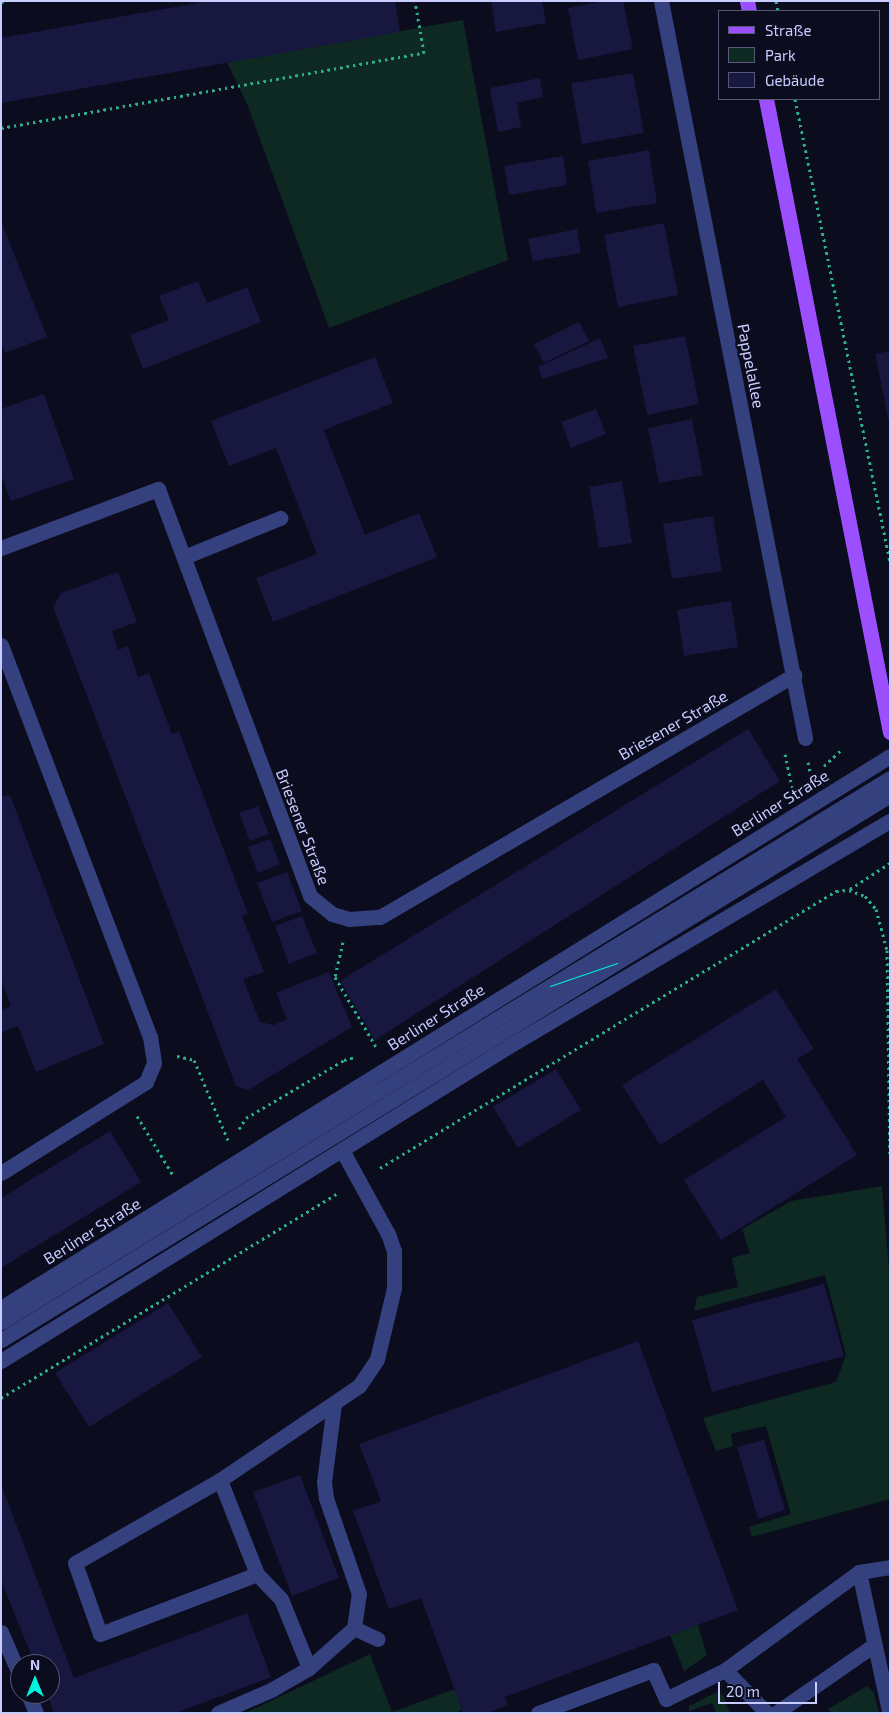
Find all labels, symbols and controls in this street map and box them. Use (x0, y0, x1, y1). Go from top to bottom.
legend (718, 10, 881, 100)
text: Straße (765, 21, 811, 39)
text: Park (765, 46, 796, 64)
text: Gebäude (765, 71, 824, 89)
street label: Pappelallee (733, 322, 769, 410)
street label: Briesener Straße (615, 686, 731, 764)
street label: Berliner Straße (728, 765, 832, 841)
street label: Briesener Straße (272, 766, 334, 888)
street label: Berliner Straße (384, 979, 488, 1055)
street label: Berliner Straße (40, 1193, 144, 1269)
north arrow (10, 1654, 60, 1704)
text: N (30, 1656, 40, 1673)
scale bar (721, 1672, 820, 1704)
text: 20 m (726, 1682, 760, 1700)

